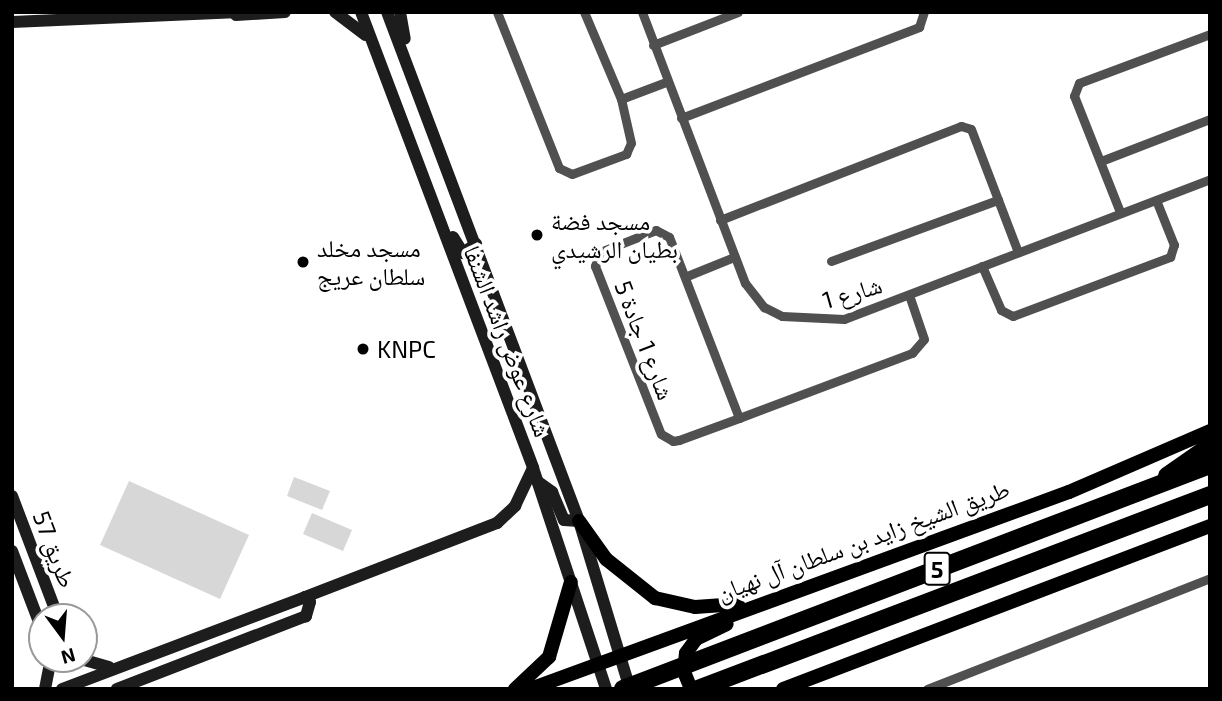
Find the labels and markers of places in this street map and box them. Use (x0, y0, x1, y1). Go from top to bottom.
place label: مسجد فضة بطيان الرشيدي (551, 207, 678, 263)
marker: مسجد فضة بطيان الرشيدي (529, 227, 545, 243)
place label: مسجد مخلد سلطان عريج (317, 234, 425, 290)
marker: مسجد مخلد سلطان عريج (295, 254, 311, 270)
place label: KNPC (377, 335, 436, 363)
marker: KNPC (355, 341, 371, 357)

